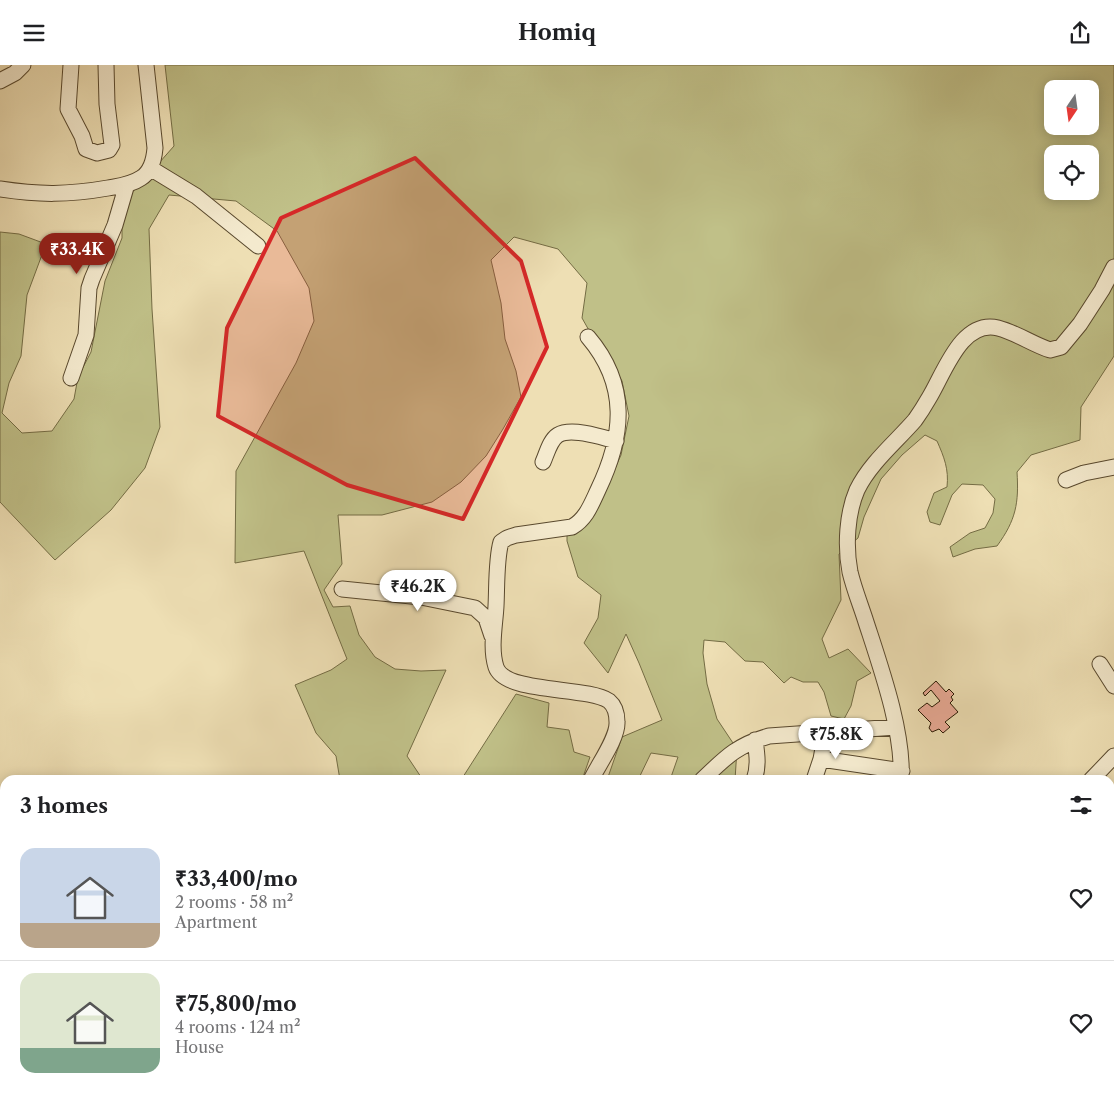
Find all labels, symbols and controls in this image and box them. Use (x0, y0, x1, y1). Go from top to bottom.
icon: menu (20, 19, 48, 47)
text: Homiq (518, 19, 596, 46)
icon: share (1066, 19, 1094, 47)
north arrow (1044, 80, 1099, 135)
map controls (1044, 80, 1099, 200)
button: locate (1044, 145, 1099, 200)
pin: ₹33.4K (36, 233, 118, 275)
text: ₹33.4K (50, 239, 104, 259)
pin: ₹46.2K (377, 569, 459, 612)
text: ₹46.2K (391, 576, 445, 596)
pin: ₹75.8K (795, 717, 877, 760)
text: ₹75.8K (809, 724, 863, 744)
icon: filters (1067, 791, 1095, 819)
text: 3 homes (20, 793, 108, 818)
text: ₹33,400/mo (175, 866, 298, 891)
icon: home (60, 868, 120, 928)
icon: heart (1067, 884, 1095, 912)
text: 2 rooms · 58 m² (175, 892, 293, 912)
text: Apartment (175, 912, 257, 932)
text: ₹75,800/mo (175, 991, 297, 1016)
icon: home (60, 993, 120, 1053)
icon: heart (1067, 1009, 1095, 1037)
text: 4 rooms · 124 m² (175, 1017, 300, 1037)
text: House (175, 1037, 224, 1057)

